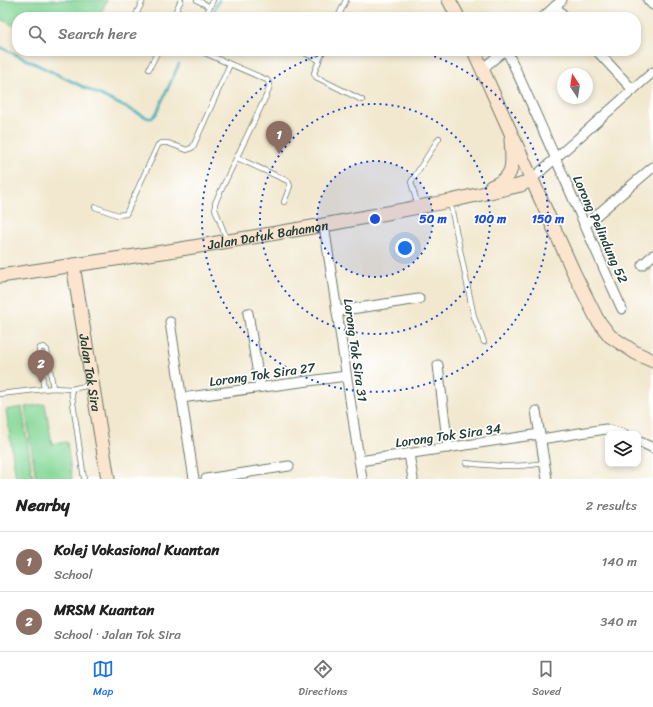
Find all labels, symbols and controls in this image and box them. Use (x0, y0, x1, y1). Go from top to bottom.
search box (12, 12, 641, 56)
text: Search here (58, 21, 137, 47)
icon: search (26, 23, 48, 45)
north arrow (557, 68, 593, 104)
pin: 1 (266, 121, 292, 154)
street label: Lorong Pelindung 52 (566, 171, 635, 287)
text: 50 m (419, 208, 447, 230)
text: 100 m (474, 208, 507, 230)
text: 150 m (532, 208, 565, 230)
centre of rings (368, 212, 382, 226)
street label: Jalan Datuk Bahaman (205, 213, 330, 257)
your location (395, 238, 415, 258)
street label: Lorong Tok Sira 31 (337, 297, 374, 404)
street label: Jalan Tok Sira (72, 331, 108, 414)
pin: 2 (28, 350, 54, 383)
street label: Lorong Tok Sira 27 (208, 355, 318, 393)
street label: Lorong Tok Sira 34 (394, 417, 502, 454)
map controls (605, 431, 641, 467)
button: layers (605, 431, 641, 467)
text: Nearby (16, 490, 70, 520)
text: 2 results (586, 494, 637, 517)
text: Kolej Vokasional Kuantan (54, 537, 219, 563)
text: 1 (26, 550, 32, 573)
text: 140 m (602, 550, 637, 573)
text: School (54, 563, 92, 586)
text: MRSM Kuantan (54, 597, 155, 623)
text: 2 (25, 610, 33, 633)
text: 340 m (600, 610, 637, 633)
text: School · Jalan Tok Sira (54, 623, 181, 646)
tab: Map (92, 658, 114, 701)
tab: Directions (298, 658, 348, 701)
tab: Saved (532, 658, 561, 701)

